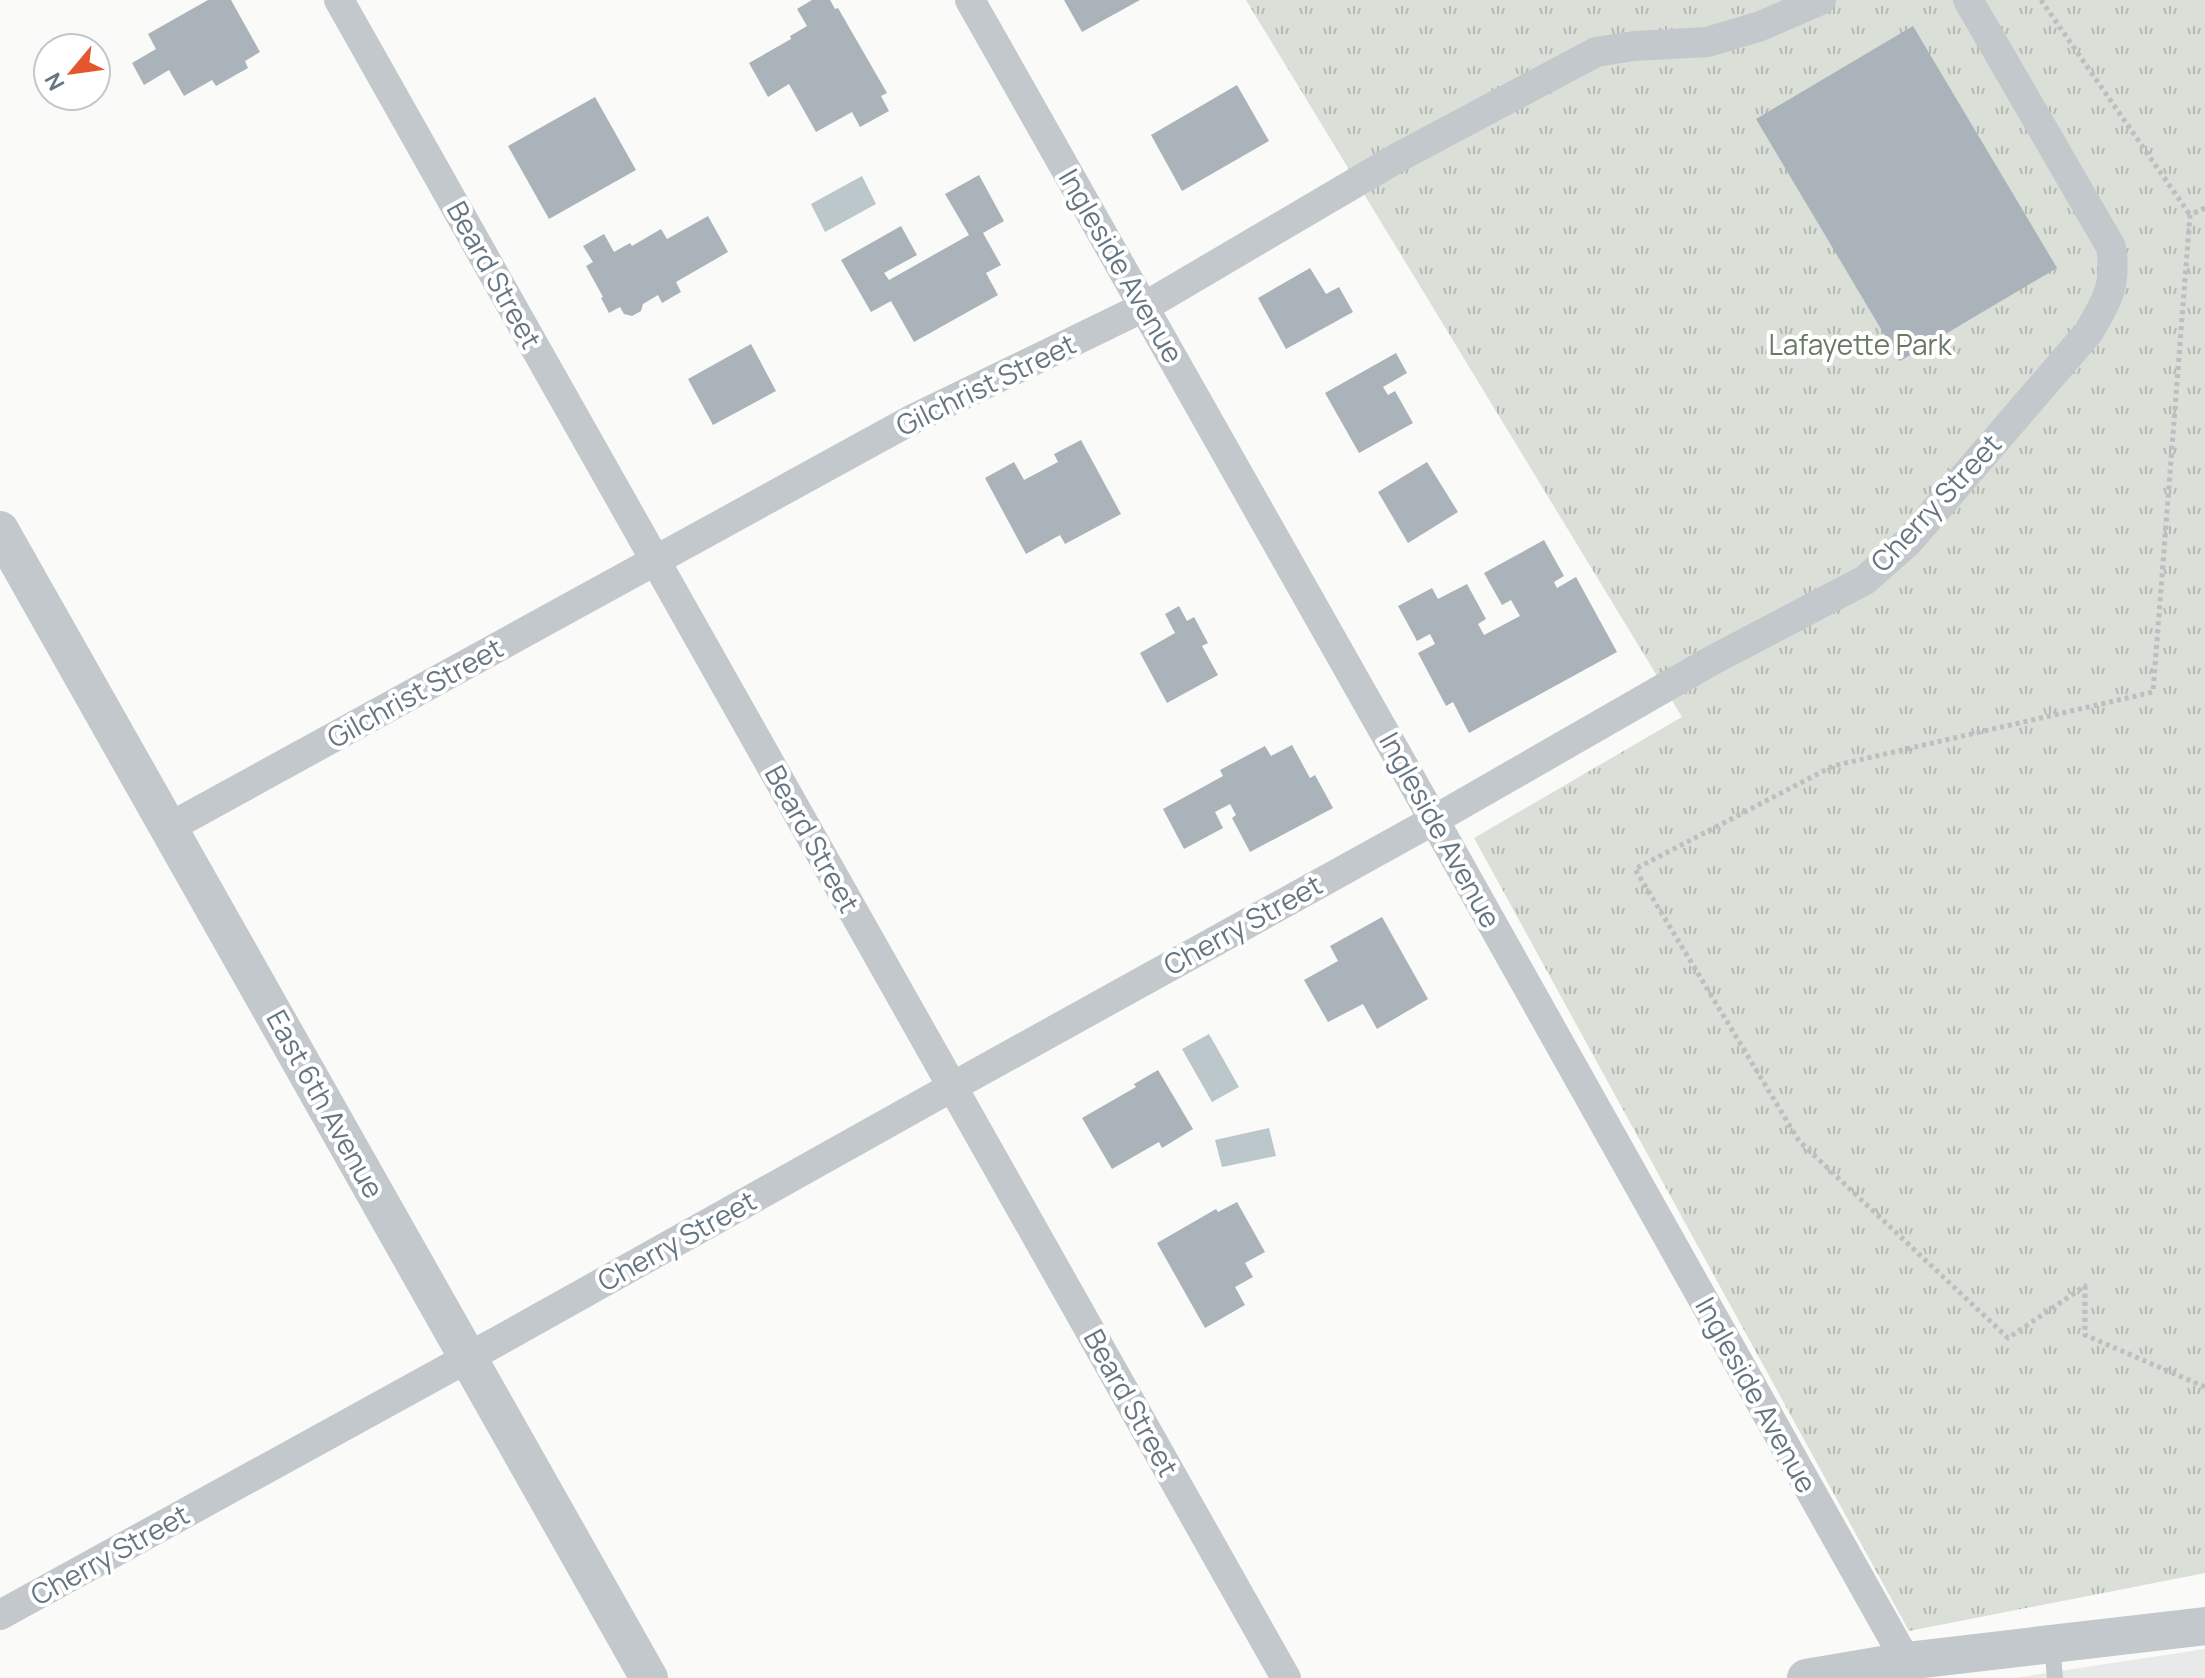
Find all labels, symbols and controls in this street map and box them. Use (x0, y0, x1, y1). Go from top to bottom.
north arrow (32, 32, 112, 112)
text: N (38, 68, 71, 96)
street label: Ingleside Avenue (1051, 161, 1193, 370)
street label: Beard Street (439, 194, 551, 355)
street label: Gilchrist Street (889, 324, 1082, 444)
park label: Lafayette Park (1768, 325, 1953, 363)
street label: Cherry Street (1861, 425, 2009, 580)
street label: Gilchrist Street (320, 628, 509, 756)
street label: Ingleside Avenue (1371, 725, 1510, 934)
street label: Beard Street (757, 758, 869, 919)
street label: Cherry Street (1156, 865, 1329, 983)
street label: East 6th Avenue (258, 1003, 393, 1204)
street label: Cherry Street (590, 1181, 763, 1299)
street label: Ingleside Avenue (1687, 1290, 1826, 1499)
street label: Beard Street (1076, 1322, 1188, 1483)
street label: Cherry Street (23, 1495, 196, 1613)

